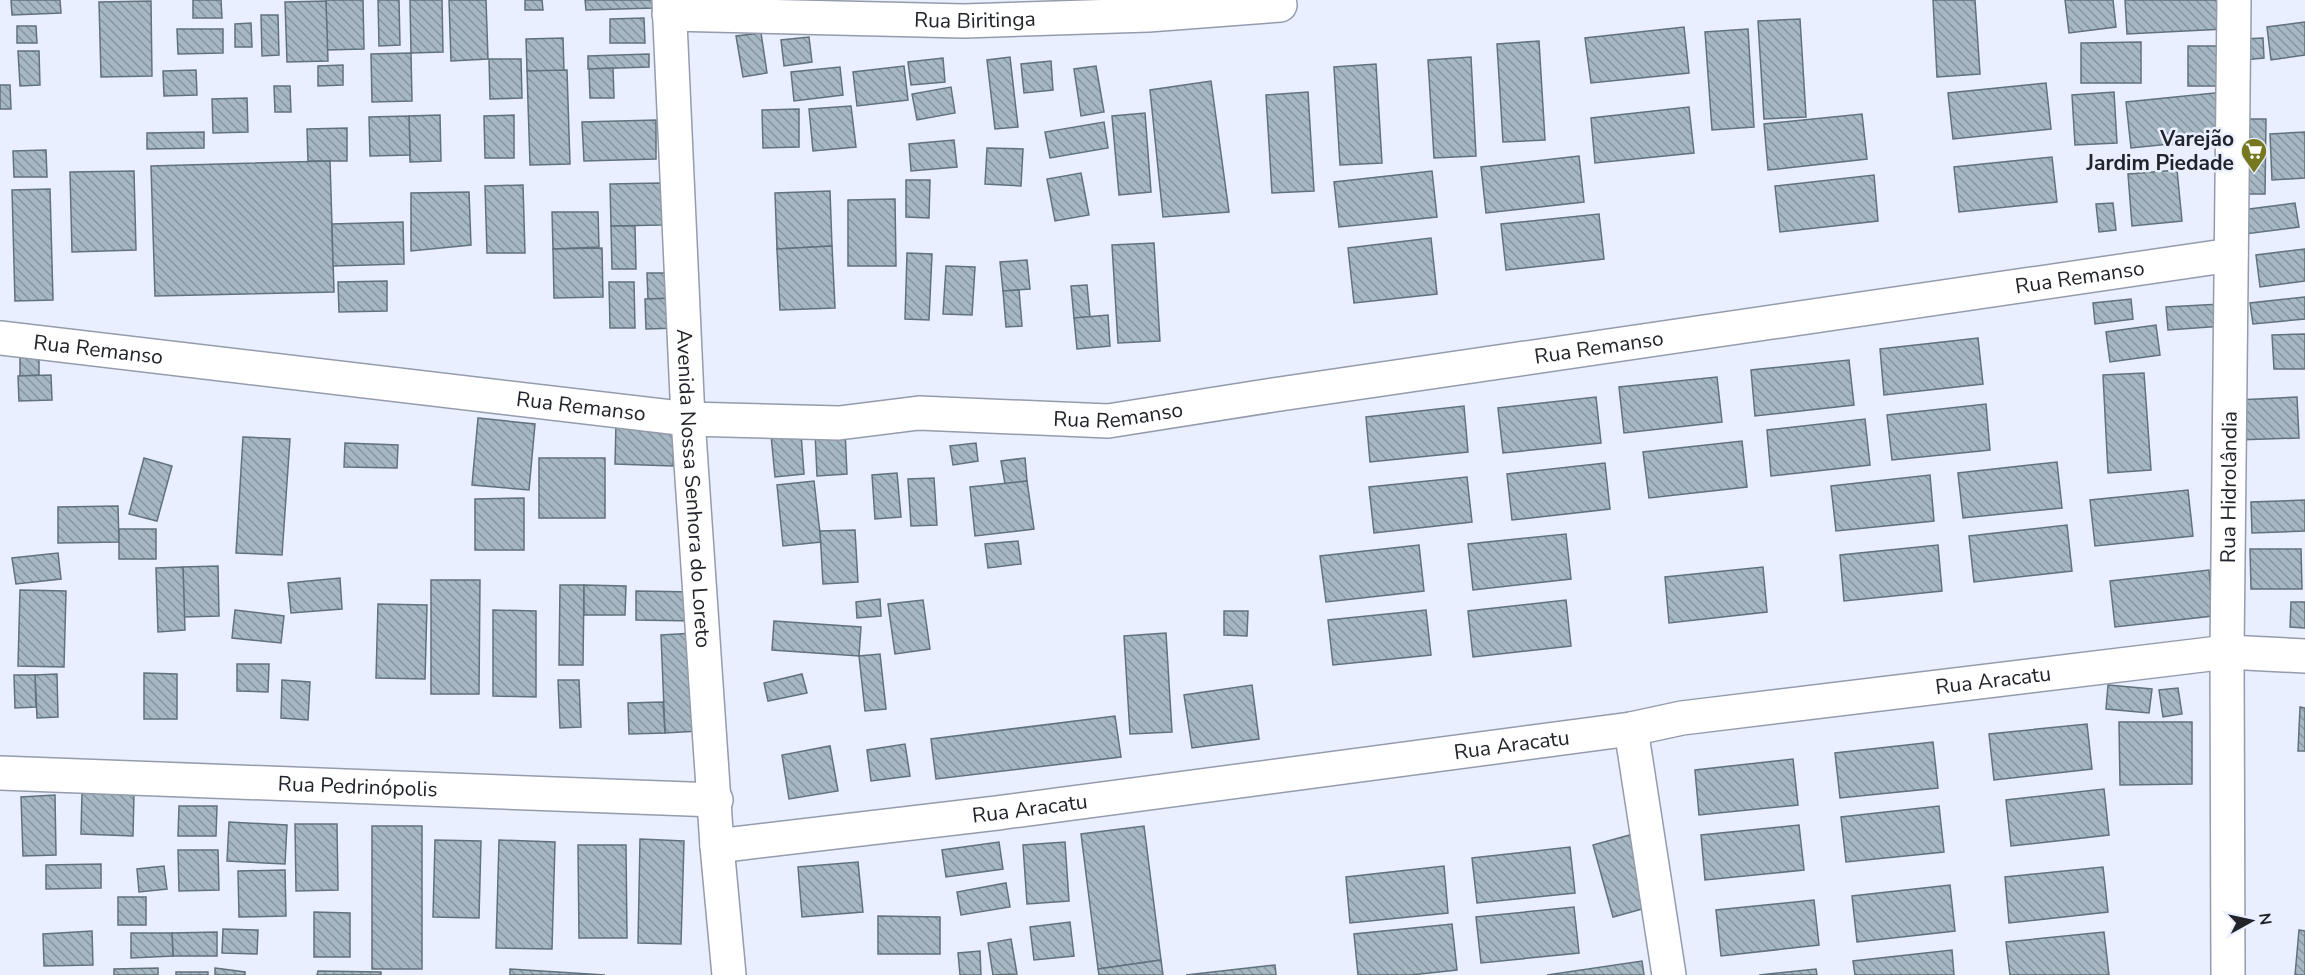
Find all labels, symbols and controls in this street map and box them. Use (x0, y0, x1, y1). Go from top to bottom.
street label: Rua Biritinga (914, 5, 1036, 35)
place label: Varejão Jardim Piedade (2085, 125, 2234, 177)
supermarket icon: Varejão Jardim Piedade (2239, 136, 2269, 174)
street label: Rua Remanso (2013, 254, 2146, 300)
street label: Rua Remanso (1532, 324, 1665, 371)
street label: Rua Remanso (32, 328, 165, 371)
street label: Avenida Nossa Senhora do Loreto (670, 328, 718, 649)
street label: Rua Remanso (515, 385, 647, 428)
street label: Rua Remanso (1053, 395, 1185, 435)
street label: Rua Hidrolândia (2214, 411, 2244, 563)
street label: Rua Aracatu (1934, 659, 2052, 701)
street label: Rua Aracatu (1452, 723, 1571, 766)
street label: Rua Pedrinópolis (277, 769, 438, 803)
street label: Rua Aracatu (971, 787, 1089, 830)
north arrow (2221, 891, 2281, 951)
text: N (2253, 912, 2277, 927)

